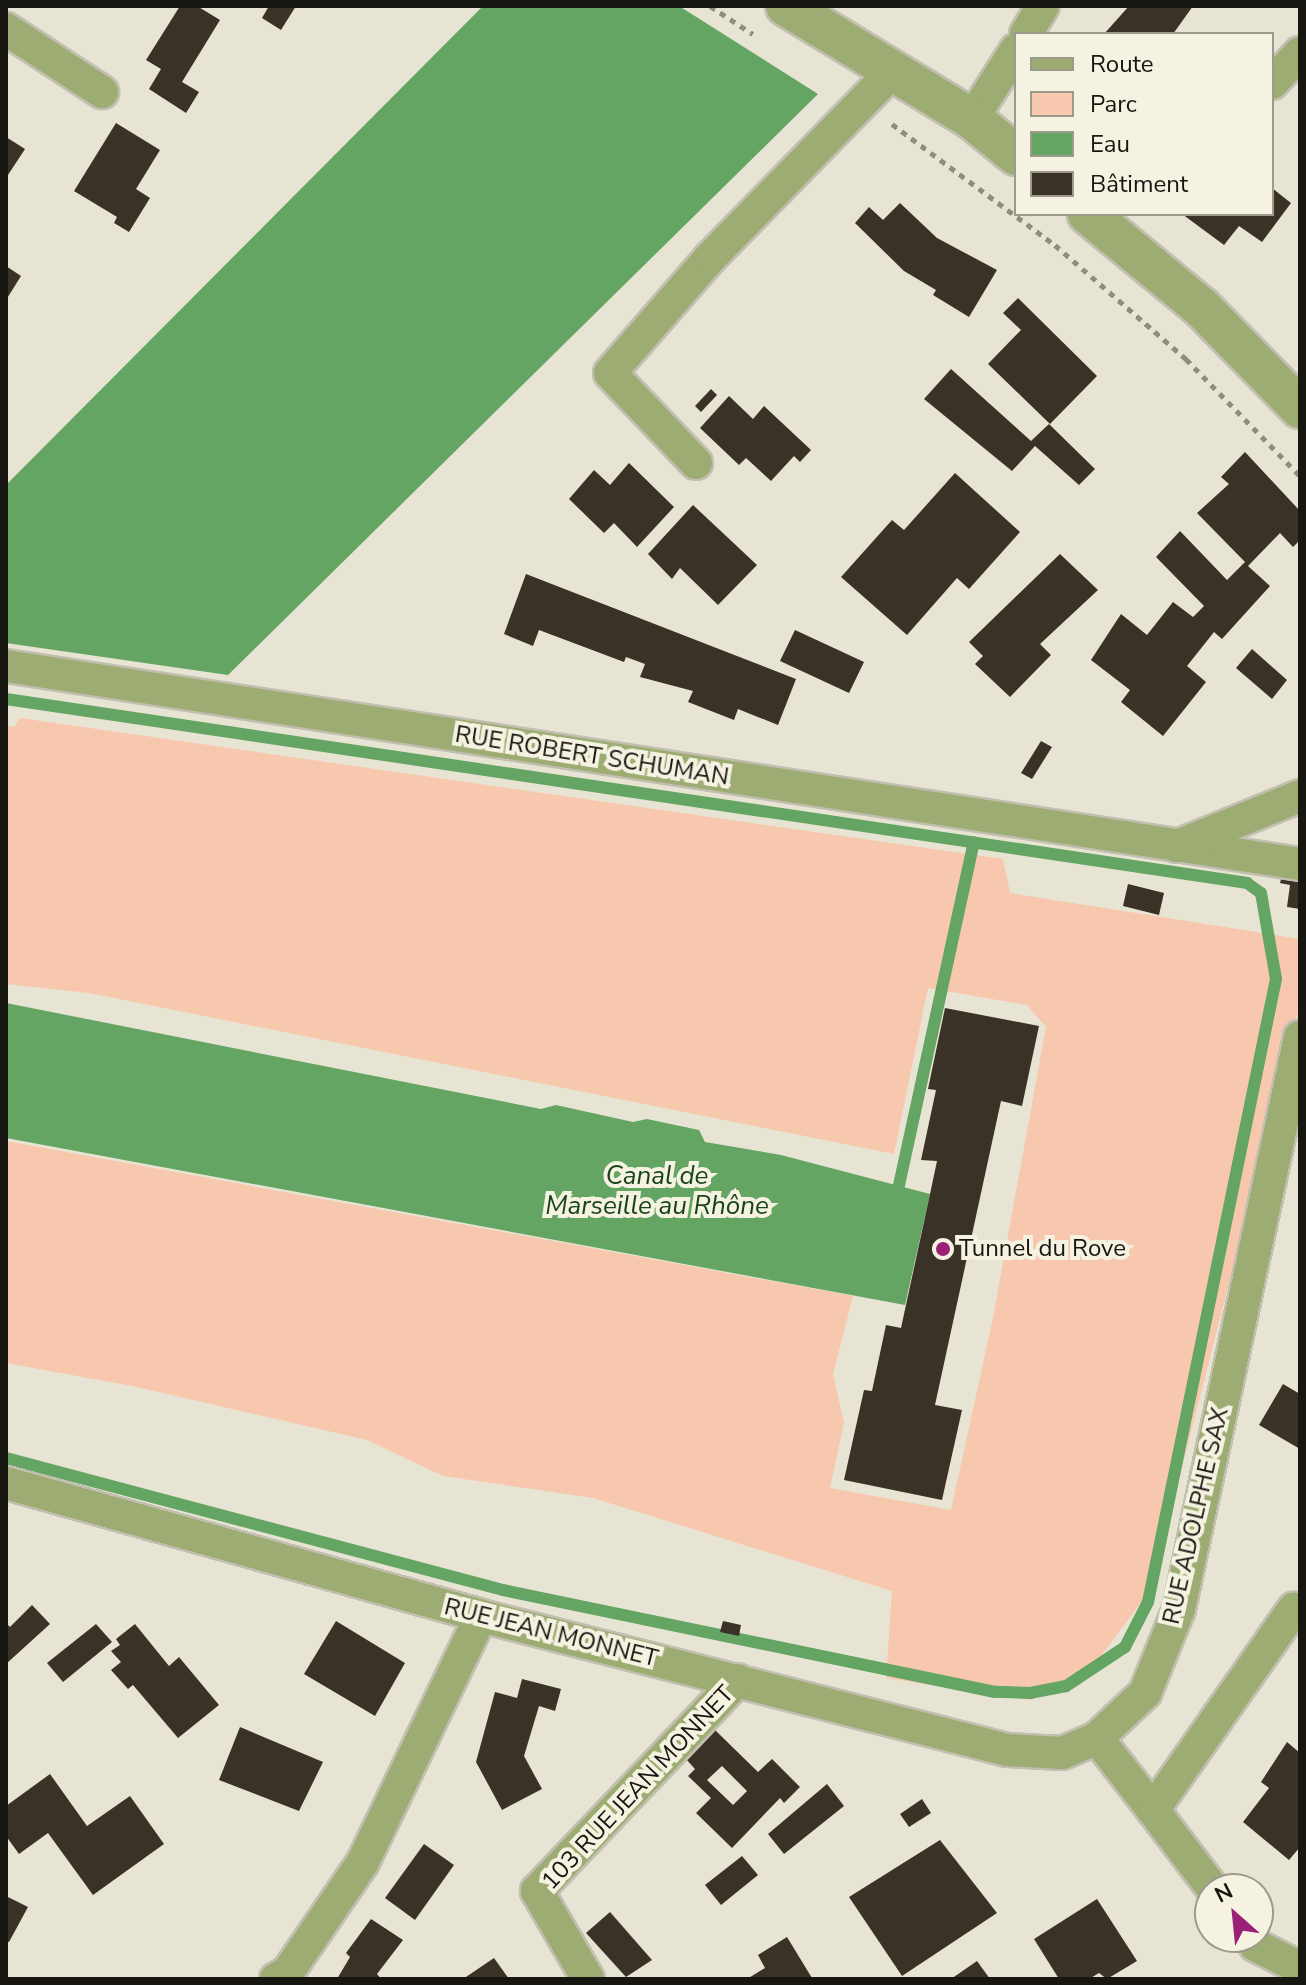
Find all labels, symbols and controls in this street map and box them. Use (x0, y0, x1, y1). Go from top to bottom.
legend (1014, 32, 1274, 216)
text: Route (1090, 48, 1154, 80)
text: Parc (1090, 88, 1137, 120)
text: Eau (1090, 128, 1130, 160)
text: Bâtiment (1090, 168, 1188, 200)
street label: RUE ROBERT SCHUMAN (453, 720, 731, 792)
water label: Canal de Marseille au Rhône (545, 1160, 769, 1222)
place label: Tunnel du Rove (959, 1235, 1126, 1263)
marker: Tunnel du Rove (934, 1240, 952, 1258)
street label: RUE ADOLPHE SAX (1157, 1405, 1235, 1627)
street label: RUE JEAN MONNET (441, 1593, 661, 1673)
street label: 103 RUE JEAN MONNET (536, 1680, 740, 1896)
north arrow (1194, 1873, 1274, 1953)
text: N (1210, 1876, 1238, 1911)

